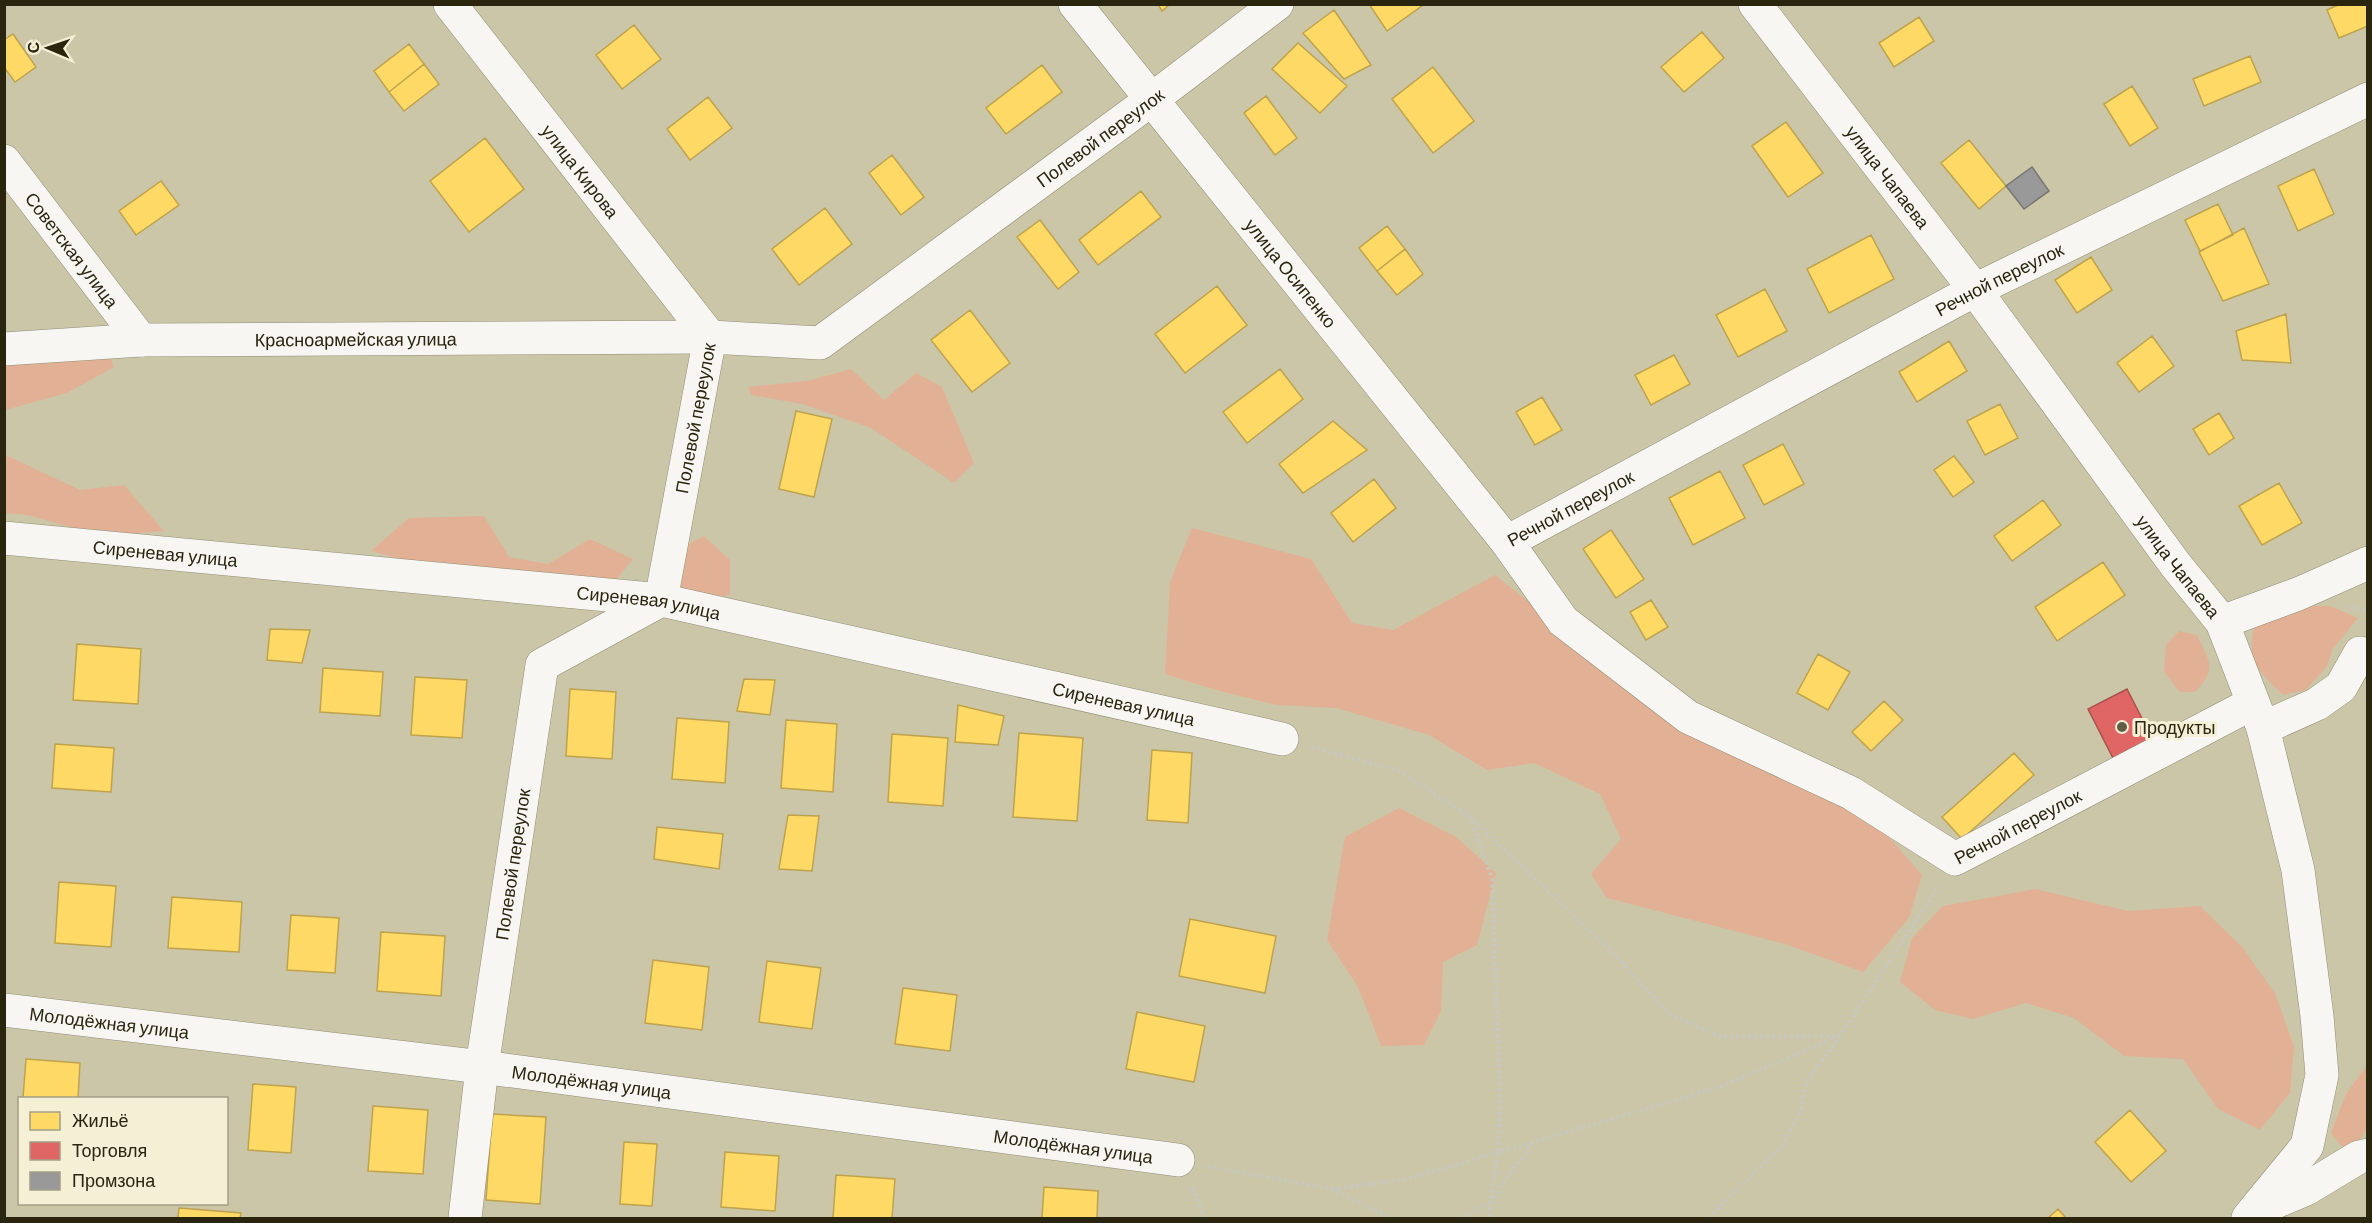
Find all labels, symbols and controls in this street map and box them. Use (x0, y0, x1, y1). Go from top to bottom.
north arrow (18, 18, 78, 78)
text: С (23, 41, 42, 54)
street label: Полевой переулок (1032, 83, 1168, 192)
street label: улица Кирова (537, 120, 625, 223)
street label: улица Чапаева (1841, 121, 1935, 234)
street label: Советская улица (21, 188, 124, 313)
street label: улица Осипенко (1240, 214, 1342, 332)
street label: Речной переулок (1931, 238, 2067, 320)
street label: Красноармейская улица (255, 327, 458, 350)
street label: Полевой переулок (670, 341, 720, 495)
street label: Речной переулок (1503, 465, 1638, 551)
street label: улица Чапаева (2132, 510, 2226, 623)
street label: Сиреневая улица (92, 535, 240, 571)
street label: Сиреневая улица (576, 581, 724, 624)
street label: Сиреневая улица (1050, 677, 1198, 730)
place label: Продукты (2134, 716, 2215, 738)
marker: Продукты (2115, 720, 2129, 734)
street label: Речной переулок (1950, 784, 2085, 869)
street label: Полевой переулок (490, 787, 534, 941)
street label: Молодёжная улица (28, 1002, 191, 1043)
street label: Молодёжная улица (511, 1060, 674, 1103)
legend (18, 1097, 228, 1205)
text: Жильё (72, 1109, 129, 1131)
street label: Молодёжная улица (992, 1124, 1155, 1168)
text: Торговля (72, 1139, 147, 1161)
text: Промзона (72, 1169, 156, 1191)

